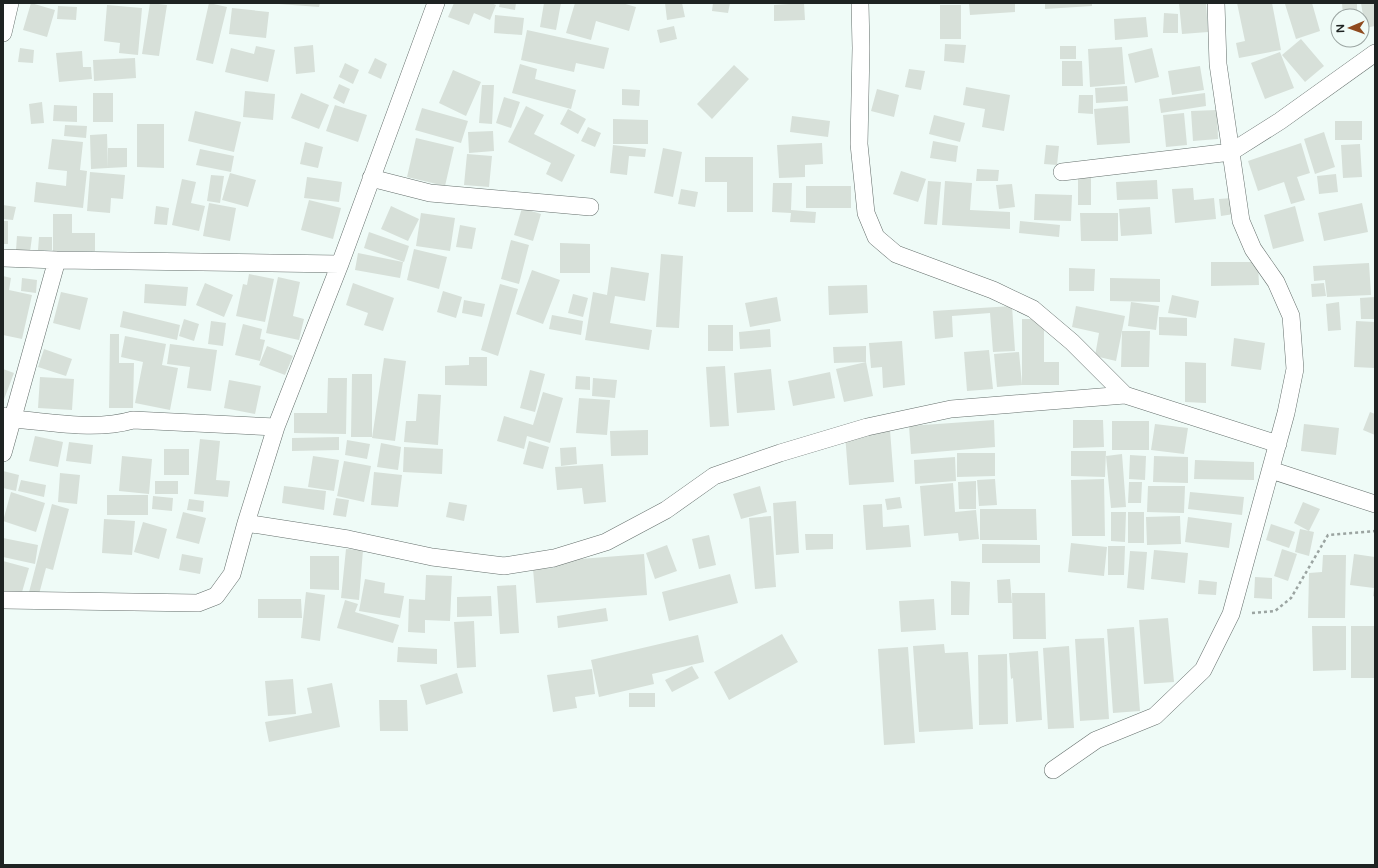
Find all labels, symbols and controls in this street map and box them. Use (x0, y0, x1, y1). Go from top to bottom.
north arrow (1330, 8, 1370, 48)
text: N (1334, 24, 1347, 33)

